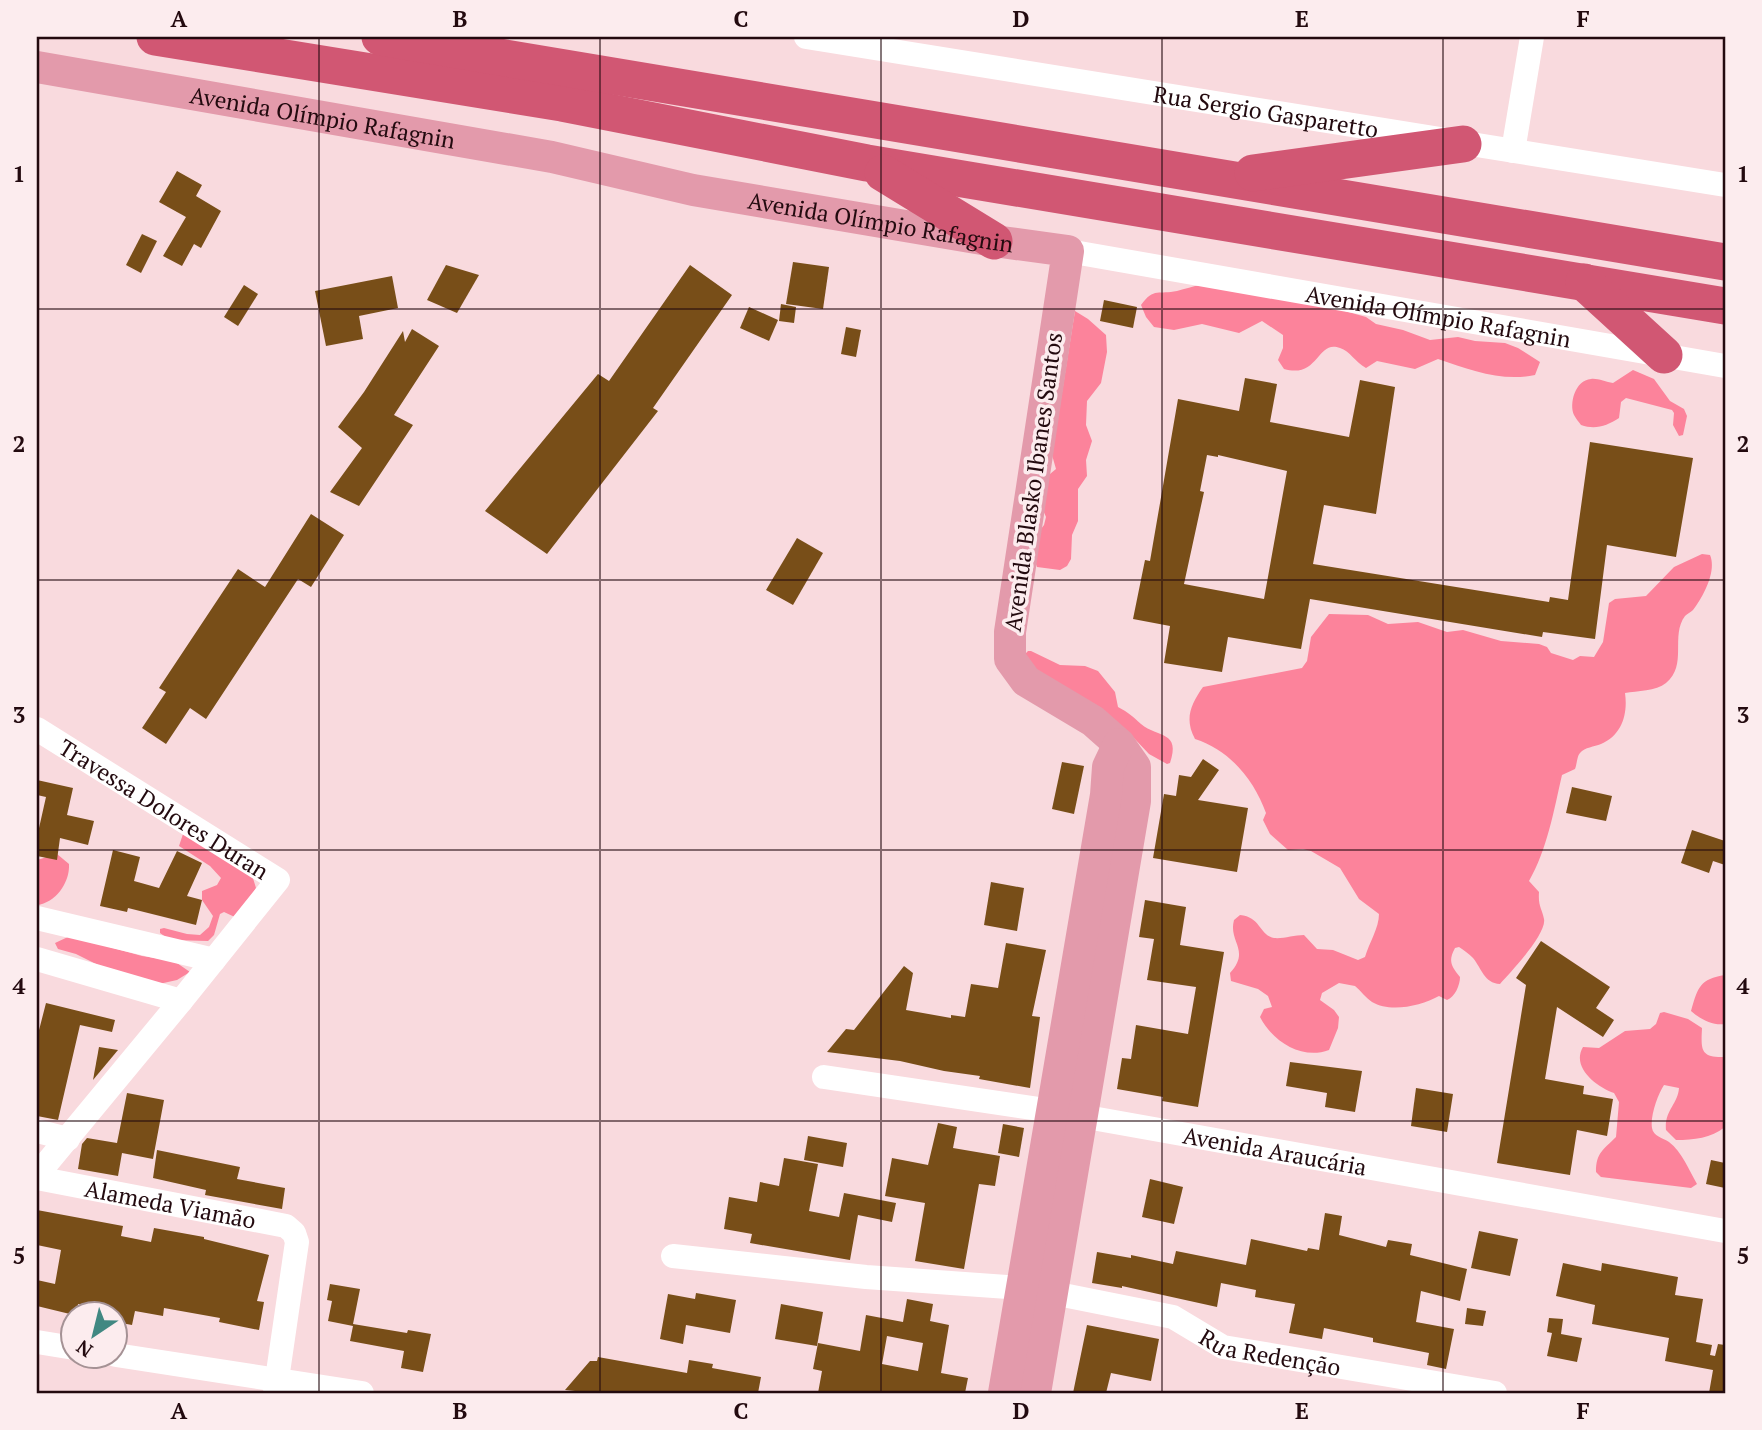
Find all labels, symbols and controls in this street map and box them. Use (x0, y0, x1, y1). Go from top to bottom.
text: A (171, 3, 188, 34)
text: B (453, 3, 468, 34)
text: C (734, 3, 749, 34)
text: D (1013, 3, 1030, 34)
text: E (1295, 3, 1309, 34)
text: F (1576, 3, 1590, 34)
street label: Rua Sergio Gasparetto (1151, 78, 1381, 144)
street label: Avenida Olímpio Rafagnin (188, 79, 458, 155)
text: 1 (13, 158, 26, 189)
text: 1 (1737, 158, 1750, 189)
street label: Avenida Olímpio Rafagnin (746, 184, 1016, 259)
street label: Avenida Olímpio Rafagnin (1303, 277, 1574, 354)
street label: Avenida Blasko Ibanes Santos (997, 330, 1069, 634)
text: 2 (13, 428, 26, 459)
text: 2 (1737, 428, 1750, 459)
text: 3 (13, 699, 26, 730)
text: 3 (1737, 699, 1750, 730)
street label: Travessa Dolores Duran (53, 731, 275, 886)
text: 4 (13, 970, 26, 1001)
text: 4 (1737, 970, 1750, 1001)
street label: Avenida Araucária (1181, 1119, 1370, 1182)
street label: Alameda Viamão (82, 1172, 259, 1235)
text: 5 (13, 1240, 26, 1271)
text: 5 (1737, 1240, 1750, 1271)
north arrow (60, 1300, 130, 1370)
street label: Rua Redenção (1194, 1321, 1343, 1382)
text: N (70, 1335, 97, 1364)
text: A (171, 1395, 188, 1426)
text: B (453, 1395, 468, 1426)
text: C (734, 1395, 749, 1426)
text: D (1013, 1395, 1030, 1426)
text: E (1295, 1395, 1309, 1426)
text: F (1576, 1395, 1590, 1426)

